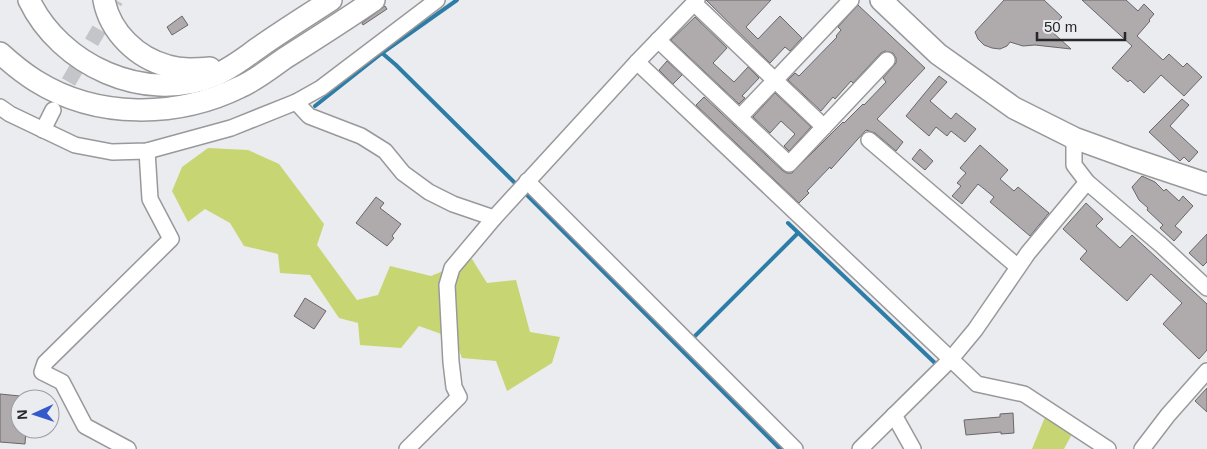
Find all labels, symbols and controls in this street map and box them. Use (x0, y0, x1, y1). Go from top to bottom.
scale bar (1037, 10, 1124, 42)
text: 50 m (1044, 18, 1077, 35)
north arrow (10, 389, 60, 439)
text: N (14, 409, 30, 420)

